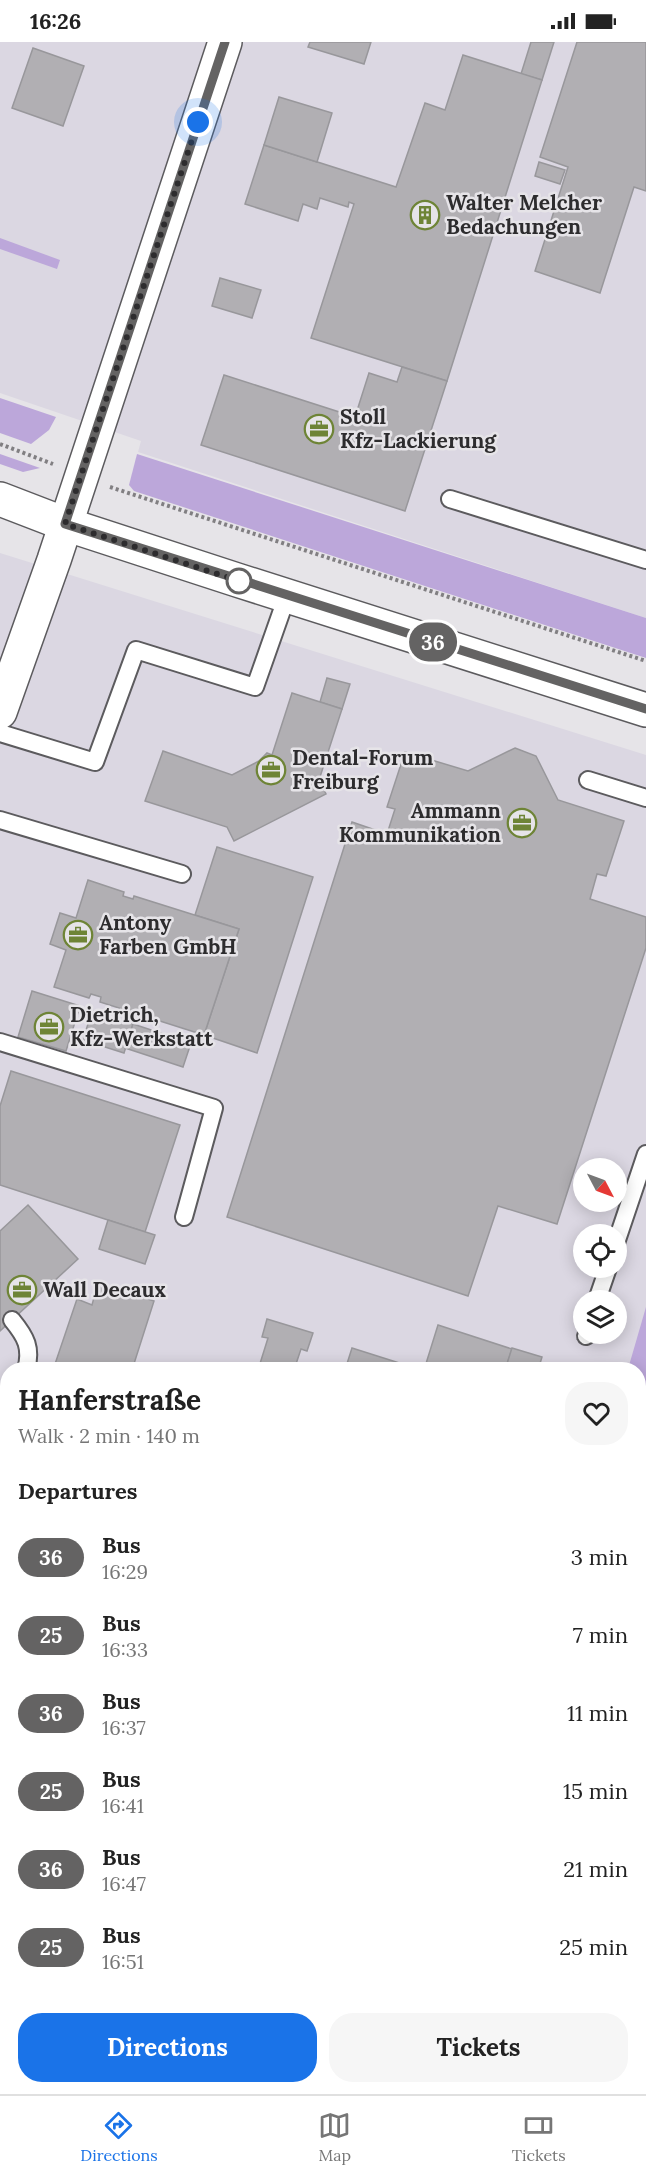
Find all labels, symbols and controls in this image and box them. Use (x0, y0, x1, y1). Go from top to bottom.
text: 16:26 (30, 7, 81, 35)
your location (183, 107, 213, 137)
place label: Walter Melcher Bedachungen (446, 189, 602, 240)
building icon: Walter Melcher Bedachungen (409, 199, 441, 231)
place label: Stoll Kfz-Lackierung (340, 403, 497, 454)
office icon: Stoll Kfz-Lackierung (303, 413, 335, 445)
unlabelled marker (226, 568, 252, 594)
line badge: 36 (406, 622, 460, 662)
text: 36 (421, 629, 445, 656)
place label: Dental-Forum Freiburg (292, 744, 433, 795)
office icon: Dental-Forum Freiburg (255, 754, 287, 786)
place label: Ammann Kommunikation (339, 797, 501, 848)
office icon: Ammann Kommunikation (506, 807, 538, 839)
place label: Antony Farben GmbH (99, 909, 237, 960)
office icon: Antony Farben GmbH (62, 919, 94, 951)
place label: Dietrich, Kfz-Werkstatt (70, 1001, 213, 1052)
office icon: Dietrich, Kfz-Werkstatt (33, 1011, 65, 1043)
north arrow (573, 1158, 627, 1212)
map controls (573, 1158, 627, 1344)
button: locate (573, 1224, 627, 1278)
office icon: Wall Decaux (6, 1274, 38, 1306)
place label: Wall Decaux (43, 1276, 167, 1303)
button: layers (573, 1290, 627, 1344)
text: Hanferstraße (18, 1382, 201, 1418)
button: heart (565, 1382, 628, 1445)
text: Walk · 2 min · 140 m (18, 1423, 200, 1448)
text: Departures (18, 1477, 137, 1505)
text: Bus (102, 1531, 141, 1559)
text: 3 min (571, 1543, 628, 1571)
text: 36 (39, 1544, 63, 1571)
text: 16:29 (102, 1559, 148, 1584)
text: Bus (102, 1609, 141, 1637)
text: 7 min (573, 1621, 628, 1649)
text: 25 (40, 1622, 62, 1649)
text: 16:33 (102, 1637, 148, 1662)
text: Bus (102, 1687, 141, 1715)
text: 11 min (567, 1699, 628, 1727)
text: 36 (39, 1700, 63, 1727)
text: 16:37 (102, 1715, 146, 1740)
text: Bus (102, 1765, 141, 1793)
text: 15 min (563, 1777, 628, 1805)
text: 25 (40, 1778, 62, 1805)
text: 16:41 (102, 1793, 144, 1818)
text: Bus (102, 1843, 141, 1871)
text: 21 min (563, 1855, 628, 1883)
text: 36 (39, 1856, 63, 1883)
text: 16:47 (102, 1871, 146, 1896)
text: Bus (102, 1921, 141, 1949)
text: 25 min (559, 1933, 628, 1961)
text: 25 (40, 1934, 62, 1961)
text: 16:51 (102, 1949, 144, 1974)
button: Directions (18, 2013, 317, 2082)
button: Tickets (329, 2013, 628, 2082)
tab: Directions (80, 2109, 158, 2165)
tab: Map (318, 2109, 351, 2165)
tab: Tickets (512, 2109, 566, 2165)

